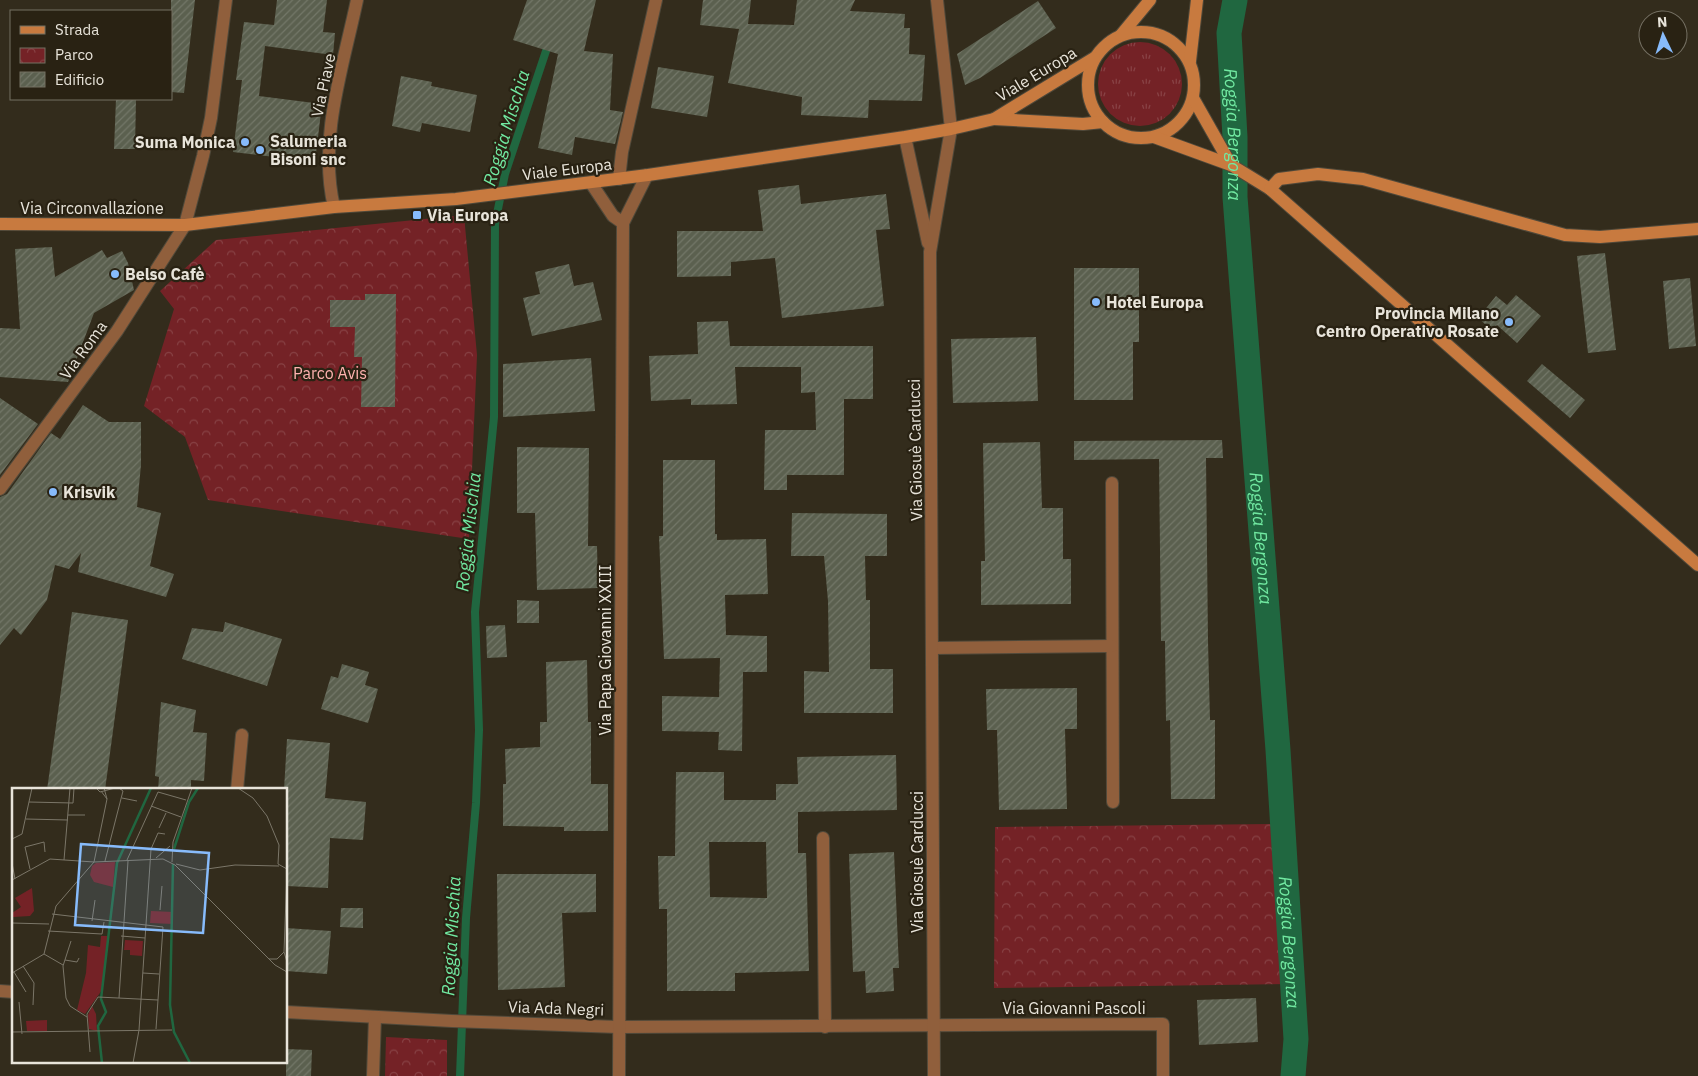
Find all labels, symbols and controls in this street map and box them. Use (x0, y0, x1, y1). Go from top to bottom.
legend (10, 10, 172, 100)
north arrow (1638, 10, 1688, 60)
text: N (1656, 13, 1668, 31)
text: Strada (55, 20, 99, 39)
street label: Viale Europa (992, 42, 1080, 106)
text: Parco (55, 45, 93, 64)
street label: Via Piave (306, 51, 340, 119)
water label: Roggia Mischia (477, 67, 535, 189)
water label: Roggia Bergonza (1220, 67, 1247, 201)
text: Edificio (55, 70, 104, 89)
place label: Salumeria Bisoni snc (270, 131, 347, 169)
place label: Suma Monica (135, 132, 235, 152)
marker: Suma Monica (239, 136, 251, 148)
marker: Salumeria Bisoni snc (254, 144, 266, 156)
street label: Viale Europa (521, 154, 613, 184)
street label: Via Circonvallazione (20, 198, 164, 218)
place label: Via Europa (427, 205, 508, 225)
marker: Via Europa (411, 209, 423, 221)
place label: Belso Cafè (125, 264, 205, 284)
marker: Belso Cafè (109, 268, 121, 280)
place label: Hotel Europa (1106, 292, 1204, 312)
marker: Hotel Europa (1090, 296, 1102, 308)
place label: Provincia Milano Centro Operativo Rosate (1316, 303, 1499, 341)
street label: Via Roma (55, 316, 111, 383)
marker: Provincia Milano Centro Operativo Rosate (1503, 316, 1515, 328)
park label: Parco Avis (293, 363, 367, 383)
street label: Via Giosuè Carducci (904, 379, 926, 521)
water label: Roggia Mischia (450, 471, 486, 593)
water label: Roggia Bergonza (1245, 471, 1278, 605)
place label: Krisvik (63, 482, 116, 502)
marker: Krisvik (47, 486, 59, 498)
street label: Via Papa Giovanni XXIII (595, 565, 615, 735)
inset map (12, 788, 288, 1064)
street label: Via Giosuè Carducci (907, 791, 927, 933)
water label: Roggia Mischia (436, 875, 466, 997)
water label: Roggia Bergonza (1274, 875, 1306, 1009)
street label: Via Ada Negri (508, 996, 604, 1020)
street label: Via Giovanni Pascoli (1002, 998, 1146, 1018)

